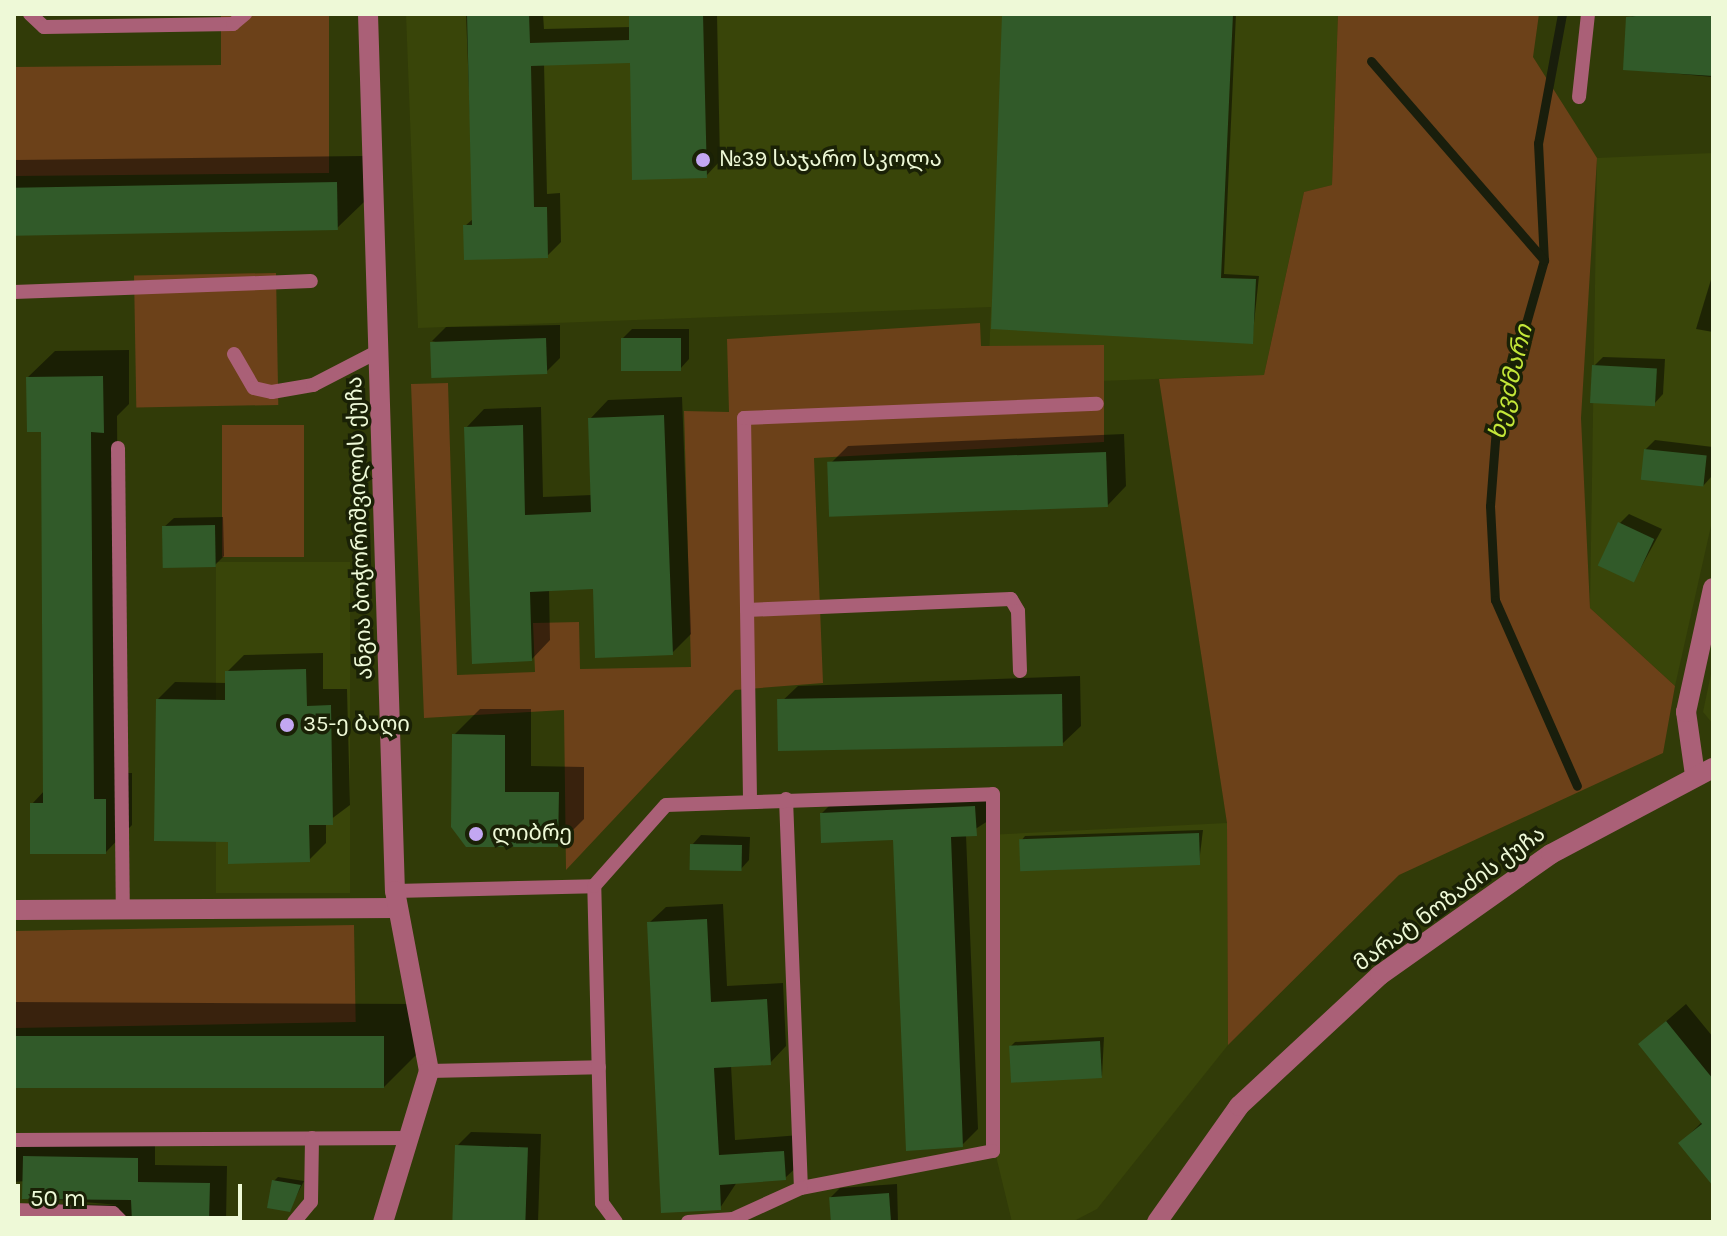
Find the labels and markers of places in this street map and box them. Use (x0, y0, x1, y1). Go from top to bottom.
place label: №39 საჯარო სკოლა (719, 147, 942, 173)
marker: №39 საჯარო სკოლა (694, 151, 712, 169)
place label: 35-ე ბაღი (303, 712, 410, 738)
marker: 35-ე ბაღი (278, 716, 296, 734)
place label: ლიბრე (492, 821, 572, 847)
marker: ლიბრე (467, 825, 485, 843)

